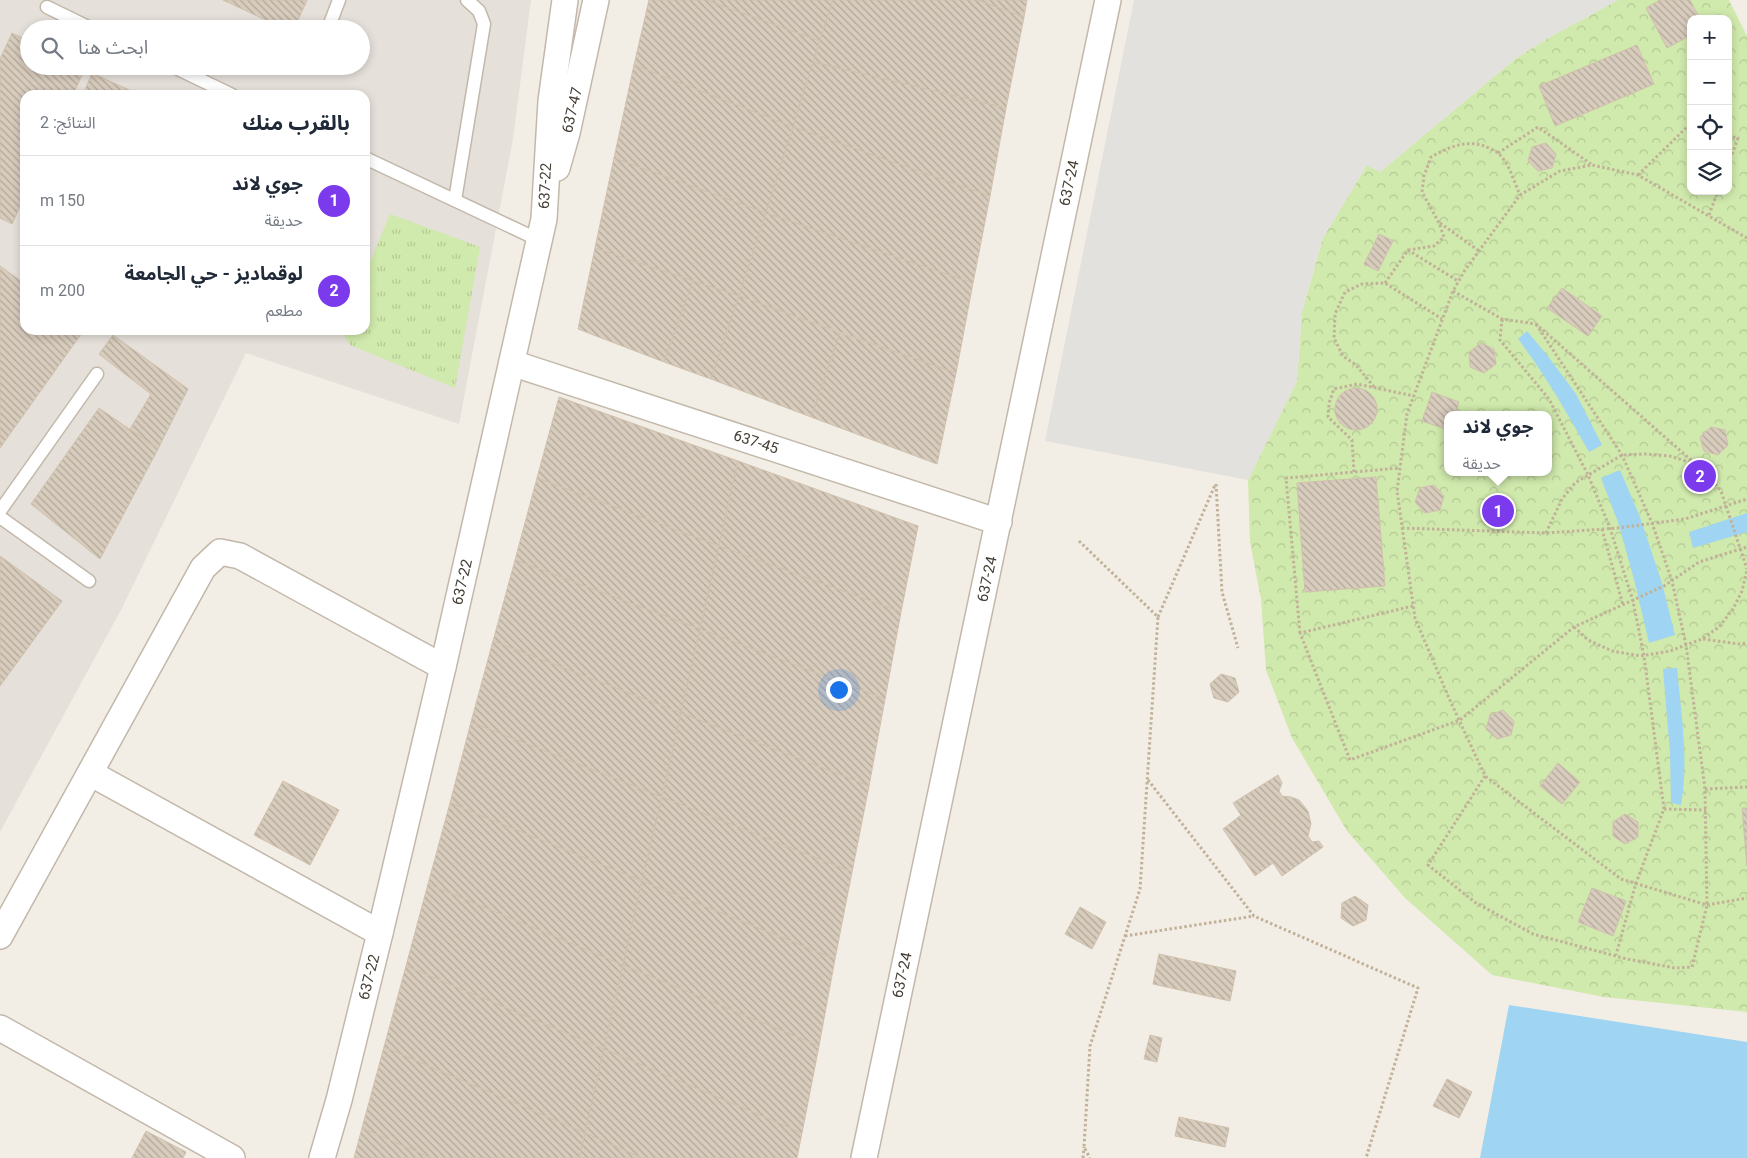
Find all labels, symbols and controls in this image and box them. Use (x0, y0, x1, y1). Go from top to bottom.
map controls (1687, 15, 1732, 195)
button: + (1687, 15, 1732, 60)
search box (20, 20, 370, 75)
icon: search (38, 34, 66, 62)
text: ابحث هنا (78, 36, 148, 59)
button: − (1687, 60, 1732, 105)
street label: 637-47 (558, 85, 586, 135)
button: locate (1687, 105, 1732, 150)
text: بالقرب منك (242, 111, 350, 135)
text: النتائج: 2 (40, 113, 96, 132)
button: layers (1687, 150, 1732, 195)
street label: 637-24 (1055, 158, 1083, 208)
street label: 637-22 (535, 162, 555, 210)
text: جوي لاند (232, 172, 303, 195)
text: 150 m (40, 191, 85, 210)
text: 1 (329, 191, 339, 210)
text: حديقة (265, 211, 303, 230)
text: لوقماديز - حي الجامعة (125, 262, 303, 285)
text: 200 m (40, 281, 85, 300)
text: 2 (329, 281, 339, 300)
text: مطعم (266, 301, 303, 320)
popup (1444, 411, 1552, 476)
text: جوي لاند (1462, 415, 1534, 438)
street label: 637-45 (731, 426, 781, 458)
text: حديقة (1462, 454, 1501, 473)
pin: 2 (1684, 457, 1716, 495)
pin: 1 (1482, 492, 1514, 530)
street label: 637-24 (973, 554, 1001, 604)
street label: 637-22 (448, 557, 476, 607)
your location (826, 677, 852, 703)
street label: 637-24 (888, 950, 916, 1000)
street label: 637-22 (355, 952, 383, 1002)

